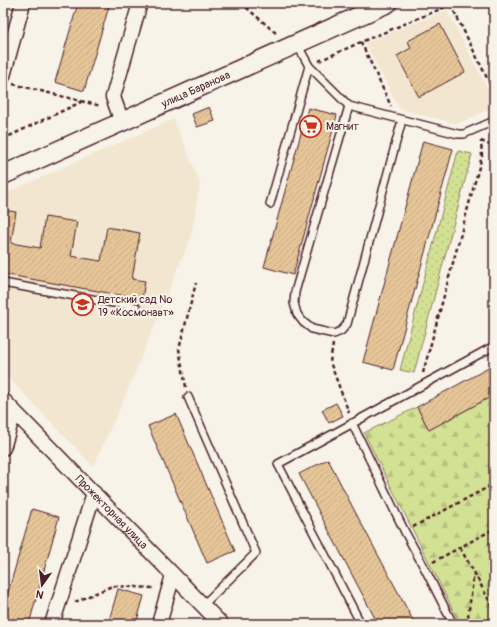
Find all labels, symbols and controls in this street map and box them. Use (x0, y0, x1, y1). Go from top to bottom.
street label: улица Баранова (158, 68, 232, 110)
supermarket icon: Магнит (297, 113, 323, 139)
place label: Магнит (326, 120, 359, 133)
school or university icon: Детский сад № 19 «Космонавт» (70, 292, 96, 318)
place label: Детский сад № 19 «Космонавт» (97, 293, 174, 319)
street label: Прожекторная улица (73, 472, 151, 552)
north arrow (22, 565, 62, 605)
text: N (34, 587, 45, 601)

